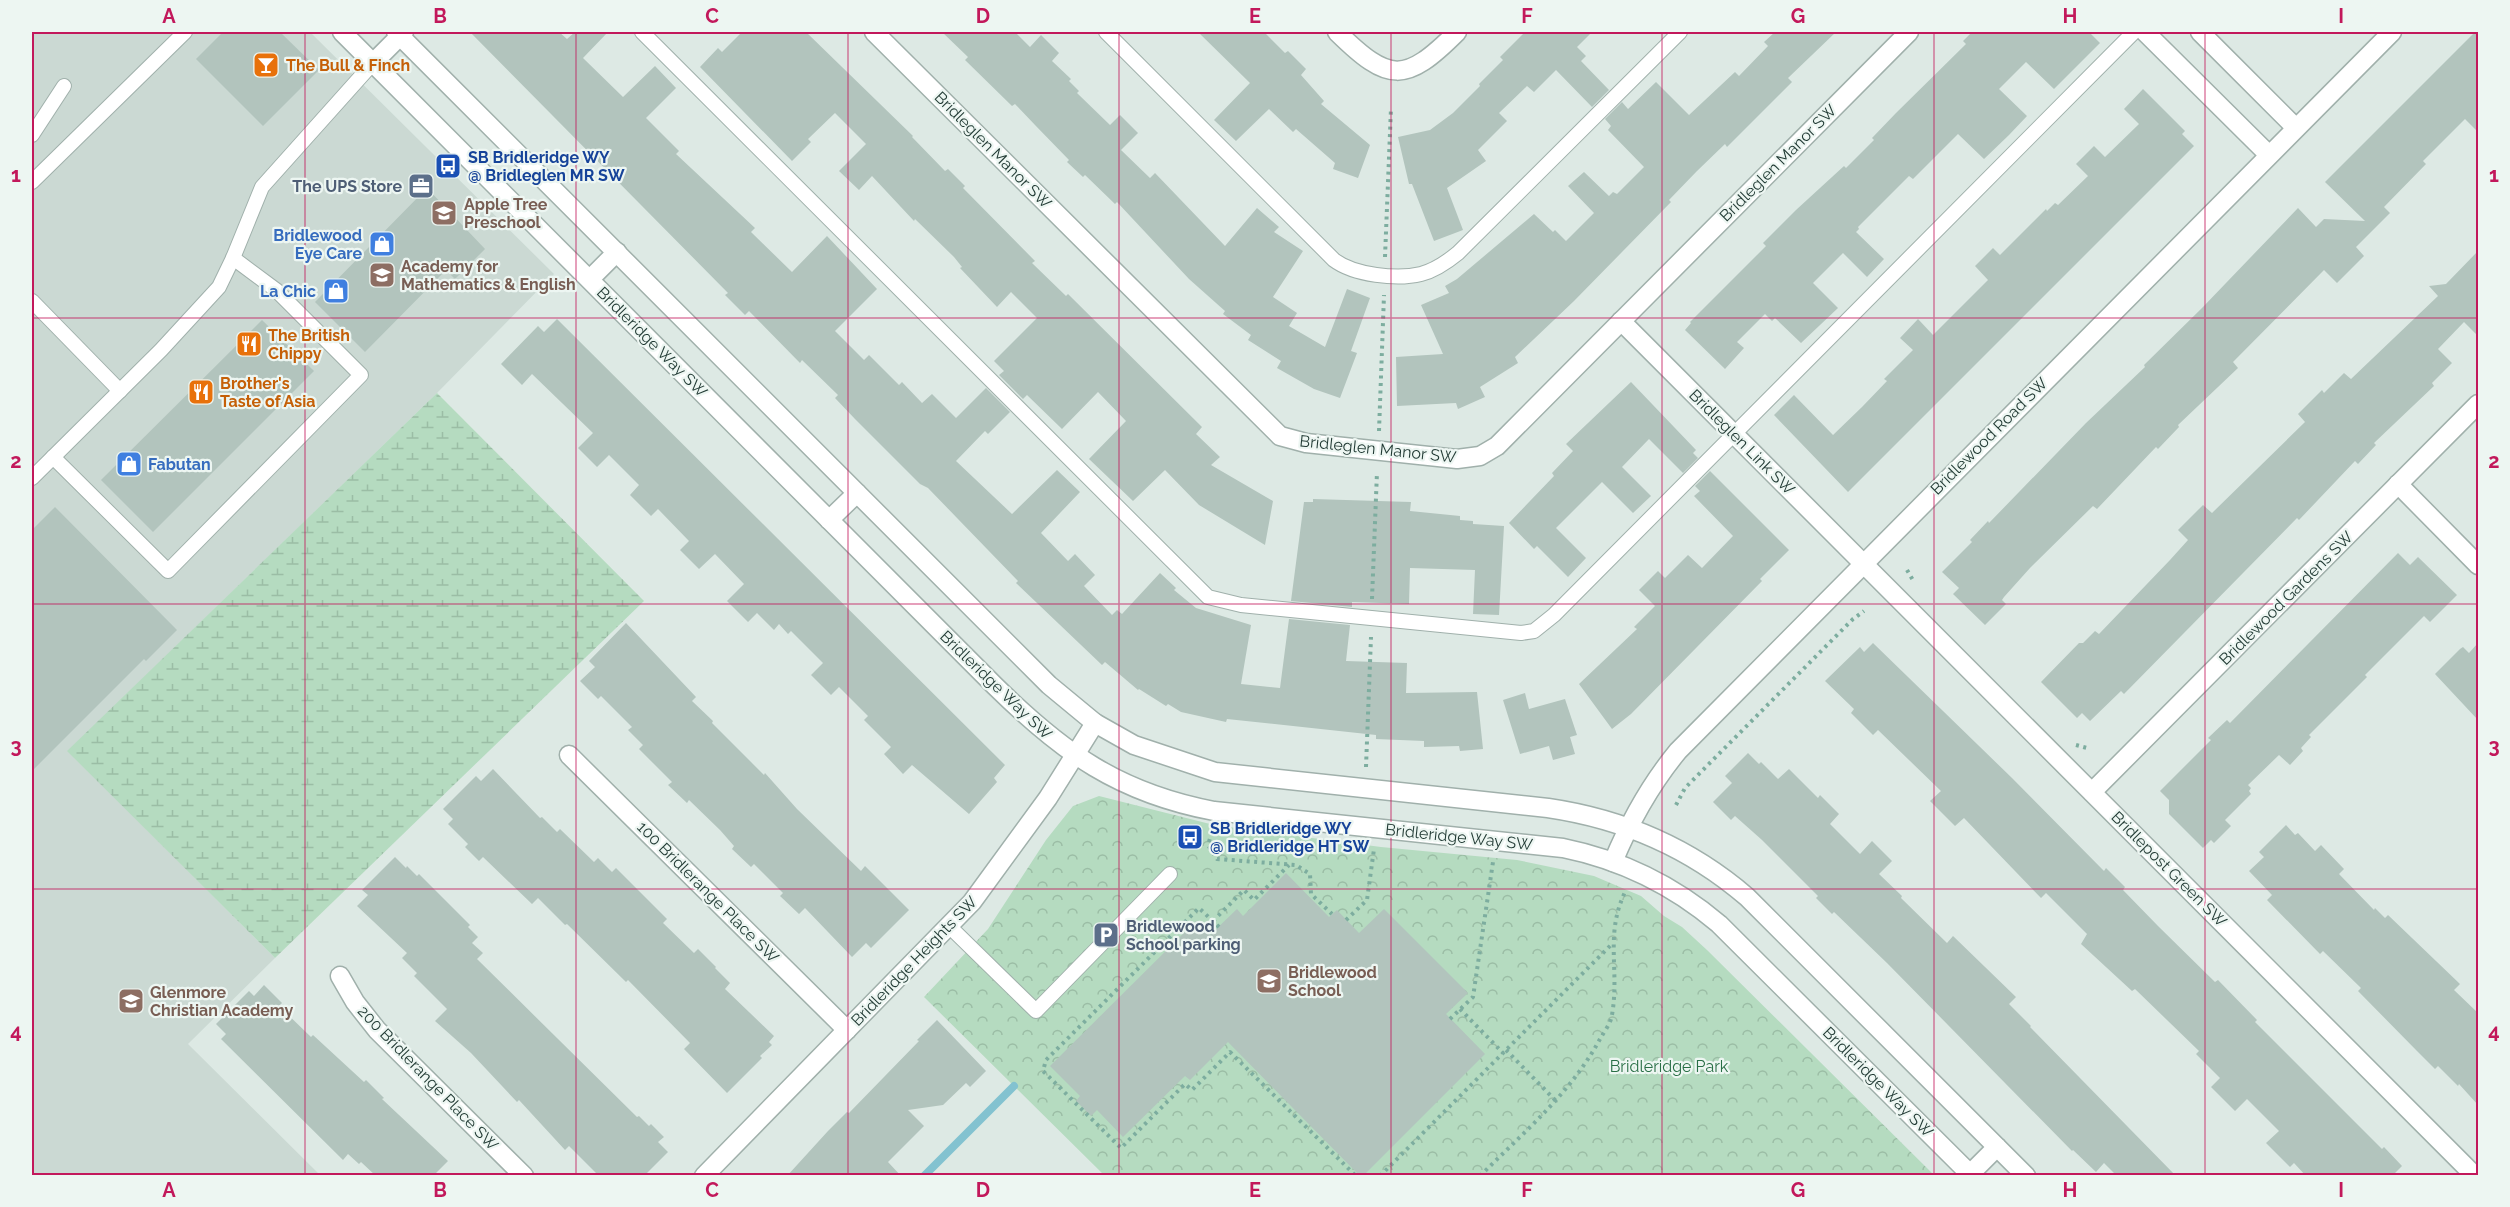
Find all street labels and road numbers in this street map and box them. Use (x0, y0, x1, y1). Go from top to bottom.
street label: Bridleglen Manor SW (931, 88, 1056, 213)
street label: Bridleglen Manor SW (1716, 100, 1841, 225)
street label: Bridleridge Way SW (593, 283, 711, 401)
street label: Bridlewood Road SW (1927, 373, 2052, 498)
street label: Bridleglen Link SW (1685, 385, 1799, 499)
street label: Bridleglen Manor SW (1299, 431, 1458, 467)
street label: Bridlewood Gardens SW (2215, 527, 2357, 669)
street label: Bridleridge Way SW (936, 627, 1056, 743)
street label: Bridlepost Green SW (2107, 807, 2231, 931)
street label: 100 Bridlerange Place SW (633, 817, 783, 967)
street label: Bridleridge Way SW (1384, 820, 1534, 854)
street label: Bridleridge Heights SW (847, 892, 981, 1030)
street label: 200 Bridlerange Place SW (354, 1002, 502, 1155)
street label: Bridleridge Way SW (1819, 1023, 1937, 1141)

